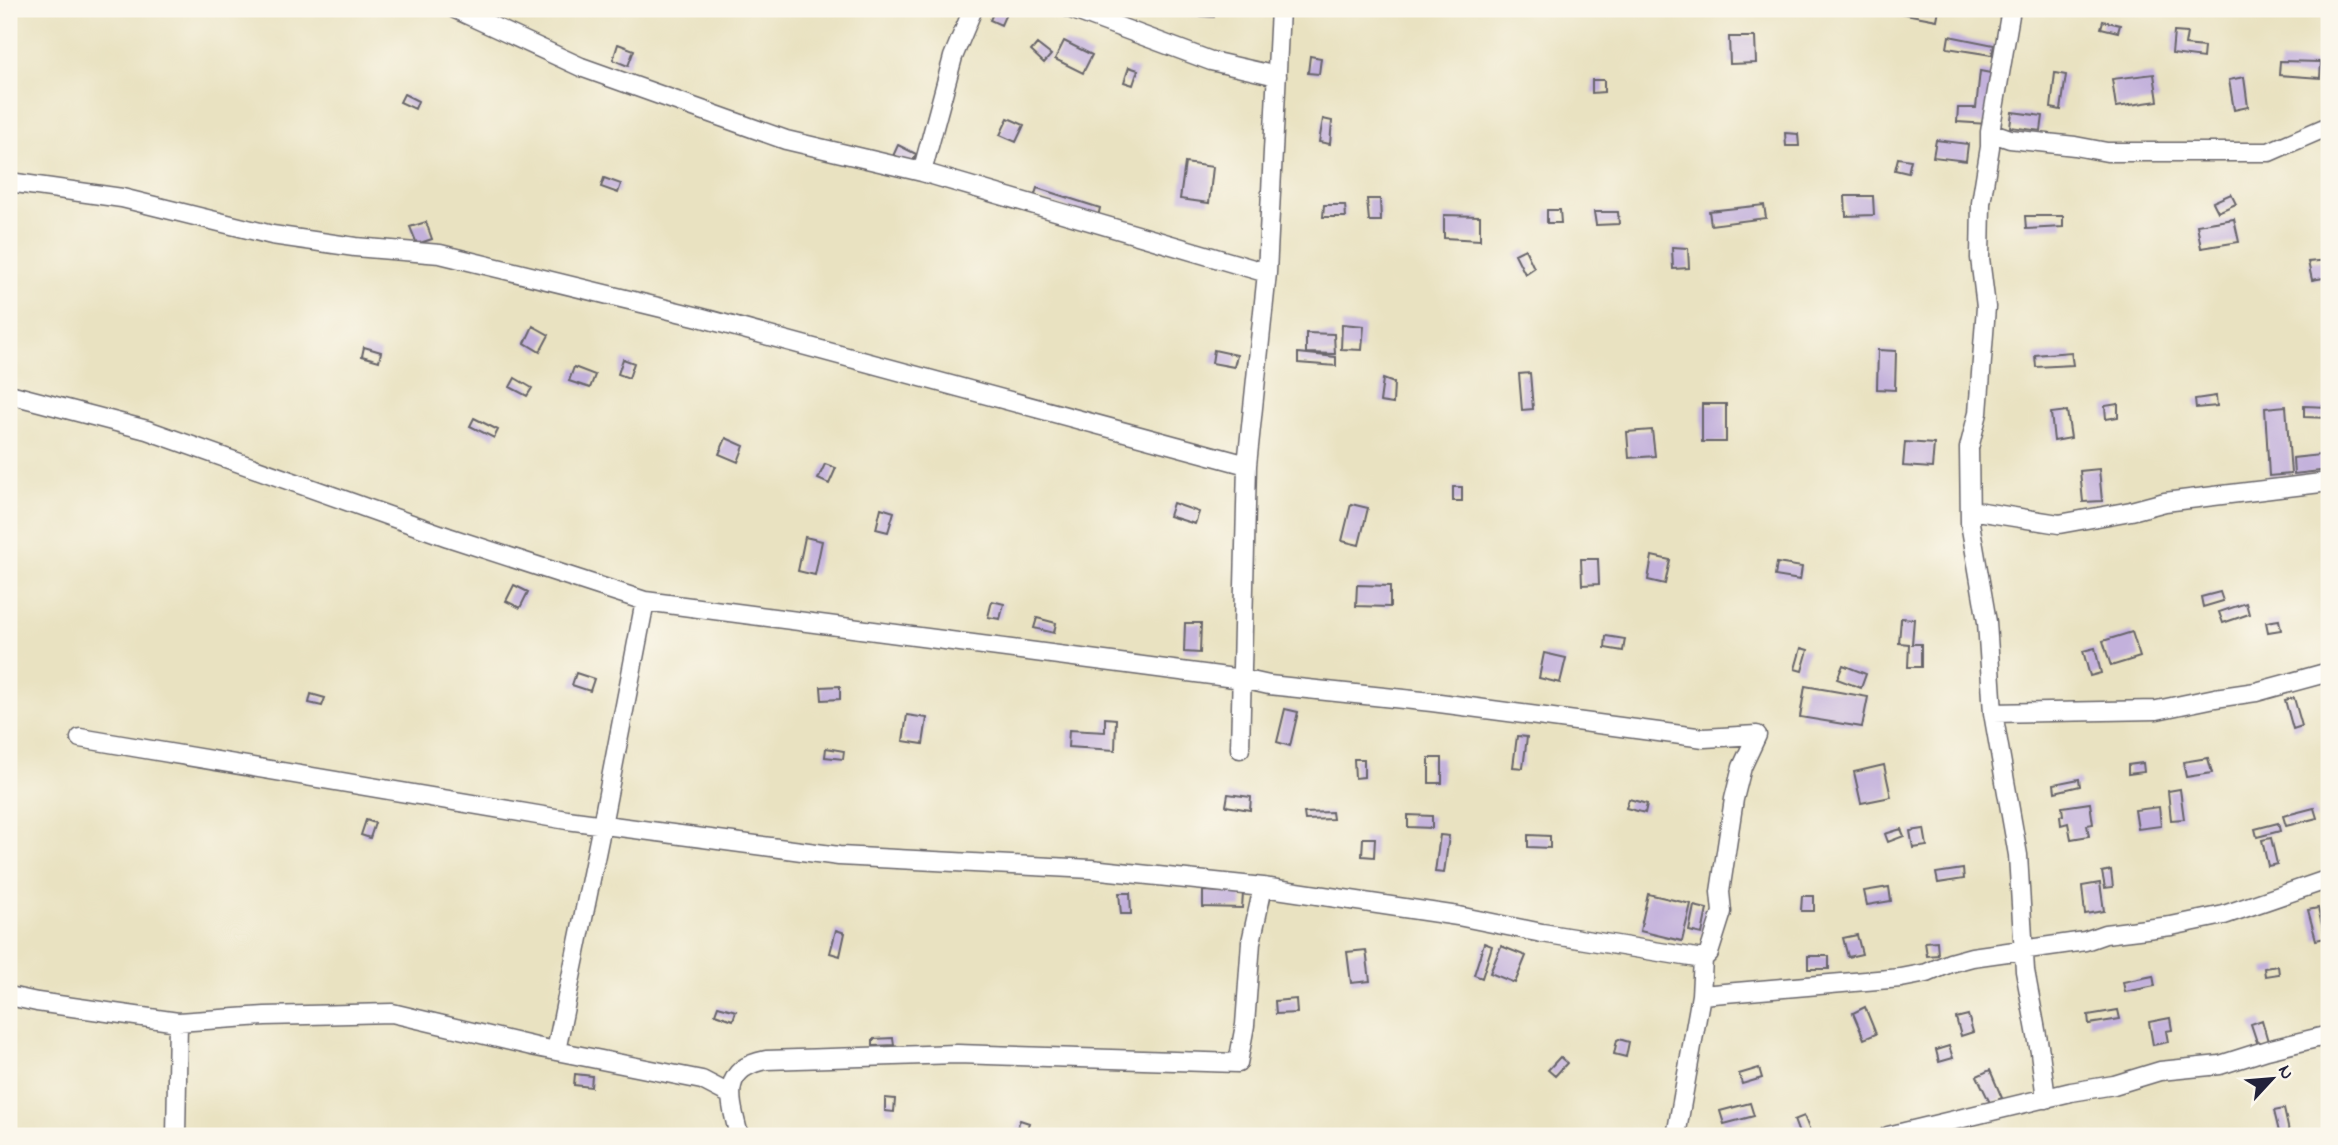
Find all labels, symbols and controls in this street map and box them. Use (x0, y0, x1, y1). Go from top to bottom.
north arrow (2236, 1044, 2306, 1114)
text: N (2270, 1061, 2300, 1084)

